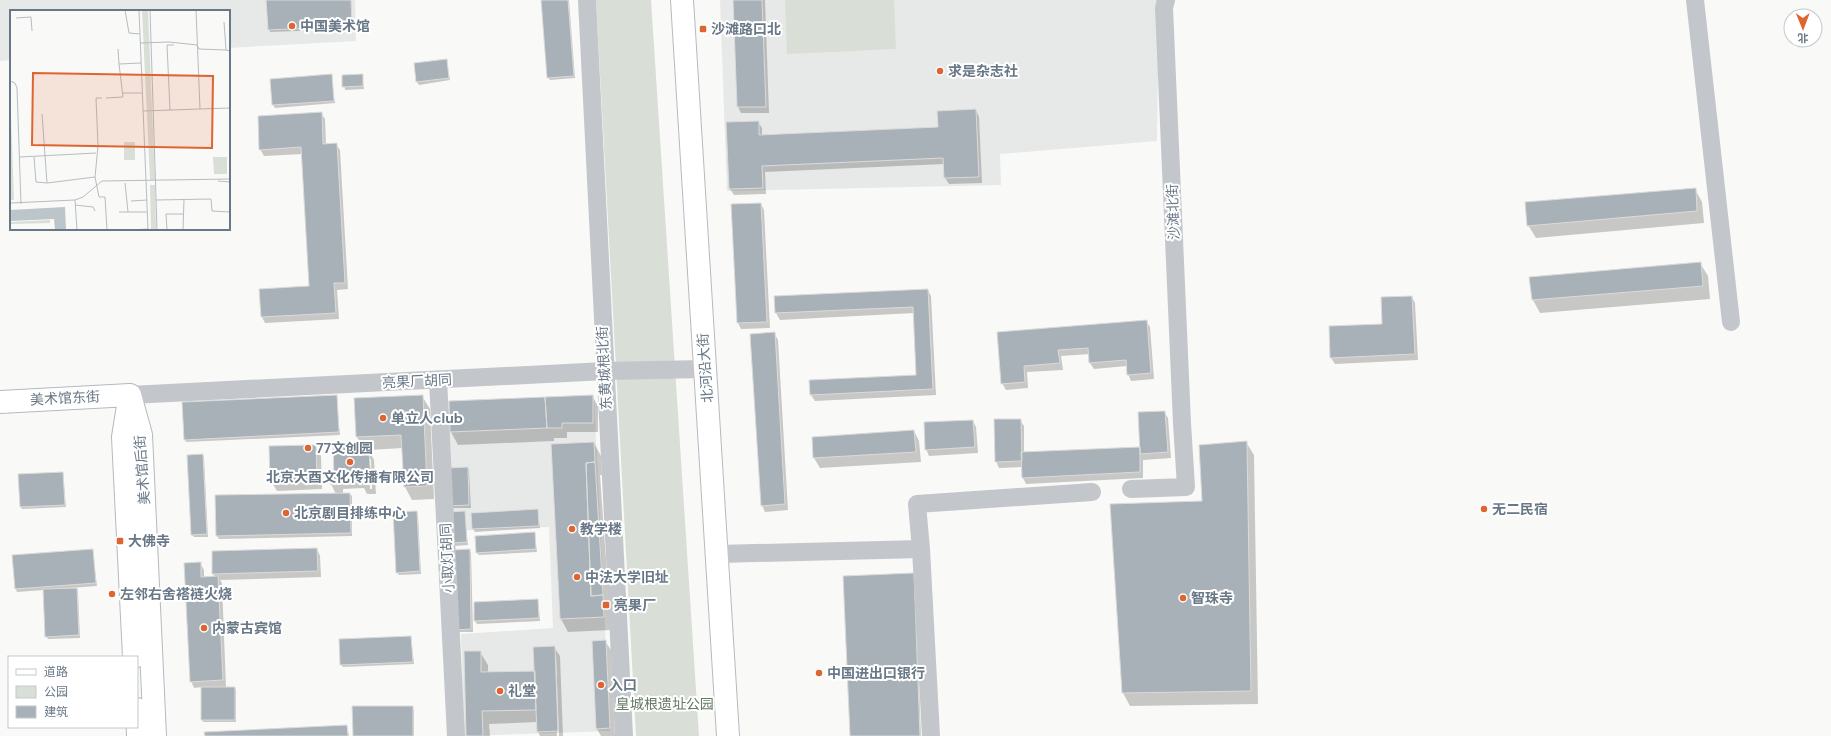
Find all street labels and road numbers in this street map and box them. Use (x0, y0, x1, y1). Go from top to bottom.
street label: 沙滩北街 (1163, 184, 1183, 240)
street label: 东黄城根北街 (593, 326, 615, 410)
street label: 北河沿大街 (694, 332, 716, 404)
street label: 亮果厂胡同 (382, 370, 452, 392)
street label: 美术馆东街 (30, 387, 100, 409)
street label: 美术馆后街 (131, 434, 153, 506)
street label: 小取灯胡同 (436, 523, 458, 593)

